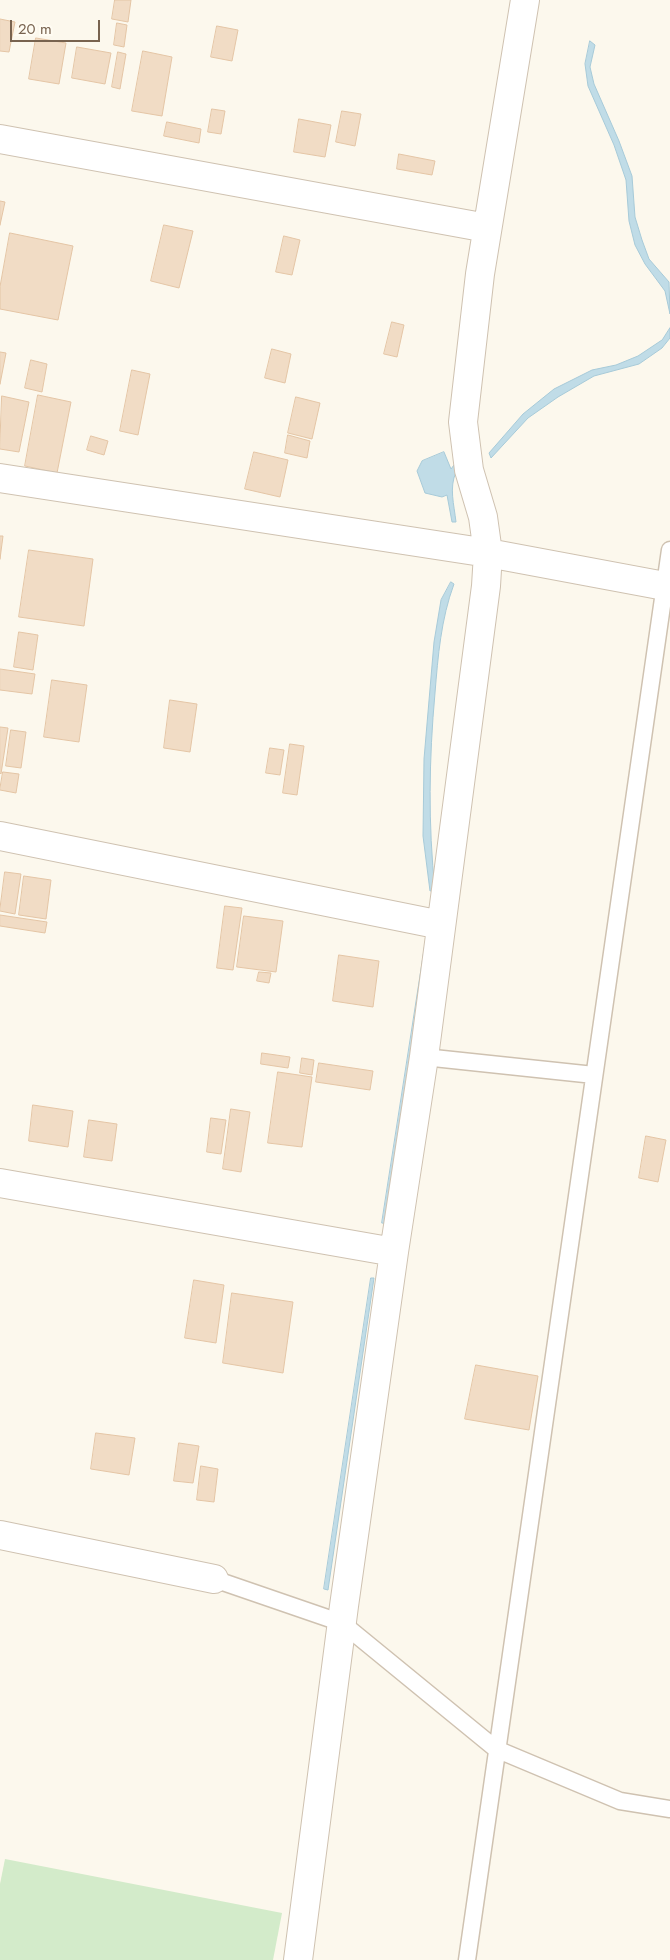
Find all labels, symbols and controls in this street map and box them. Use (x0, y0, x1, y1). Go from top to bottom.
scale bar (12, 10, 102, 42)
text: 20 m (18, 18, 52, 40)

